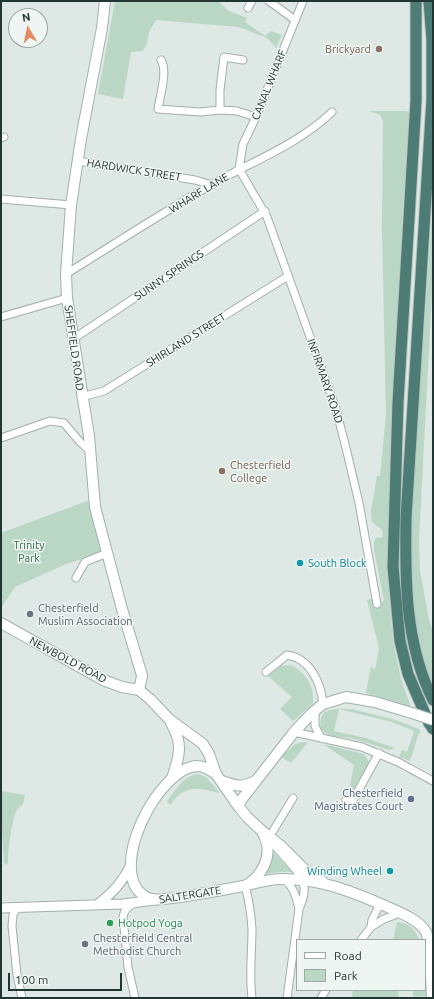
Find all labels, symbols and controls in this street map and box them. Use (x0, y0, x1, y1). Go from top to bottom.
north arrow (8, 8, 48, 48)
text: N (21, 11, 31, 24)
place label: Brickyard (325, 42, 371, 56)
marker: Brickyard (374, 44, 384, 54)
street label: CANAL WHARF (249, 48, 289, 122)
street label: HARDWICK STREET (86, 156, 182, 184)
street label: WHARF LANE (167, 170, 231, 216)
street label: SUNNY SPRINGS (132, 247, 206, 303)
street label: SHEFFIELD ROAD (61, 304, 87, 392)
street label: SHIRLAND STREET (144, 310, 228, 370)
street label: INFIRMARY ROAD (304, 337, 346, 425)
place label: Chesterfield College (230, 458, 291, 484)
marker: Chesterfield College (217, 466, 227, 476)
park label: Trinity Park (13, 538, 45, 564)
place label: South Block (308, 556, 367, 570)
marker: South Block (295, 558, 305, 568)
place label: Chesterfield Muslim Association (38, 601, 133, 627)
marker: Chesterfield Muslim Association (25, 609, 35, 619)
street label: NEWBOLD ROAD (27, 634, 109, 686)
place label: Chesterfield Magistrates Court (314, 786, 403, 812)
marker: Chesterfield Magistrates Court (406, 794, 416, 804)
place label: Winding Wheel (307, 864, 382, 878)
marker: Winding Wheel (385, 866, 395, 876)
street label: SALTERGATE (158, 884, 222, 906)
place label: Hotpod Yoga (118, 916, 183, 930)
marker: Hotpod Yoga (105, 918, 115, 928)
place label: Chesterfield Central Methodist Church (93, 931, 192, 957)
marker: Chesterfield Central Methodist Church (80, 939, 90, 949)
legend (296, 939, 426, 991)
text: Road (334, 949, 362, 962)
scale bar (10, 965, 124, 991)
text: Park (334, 969, 358, 982)
text: 100 m (15, 973, 48, 986)

